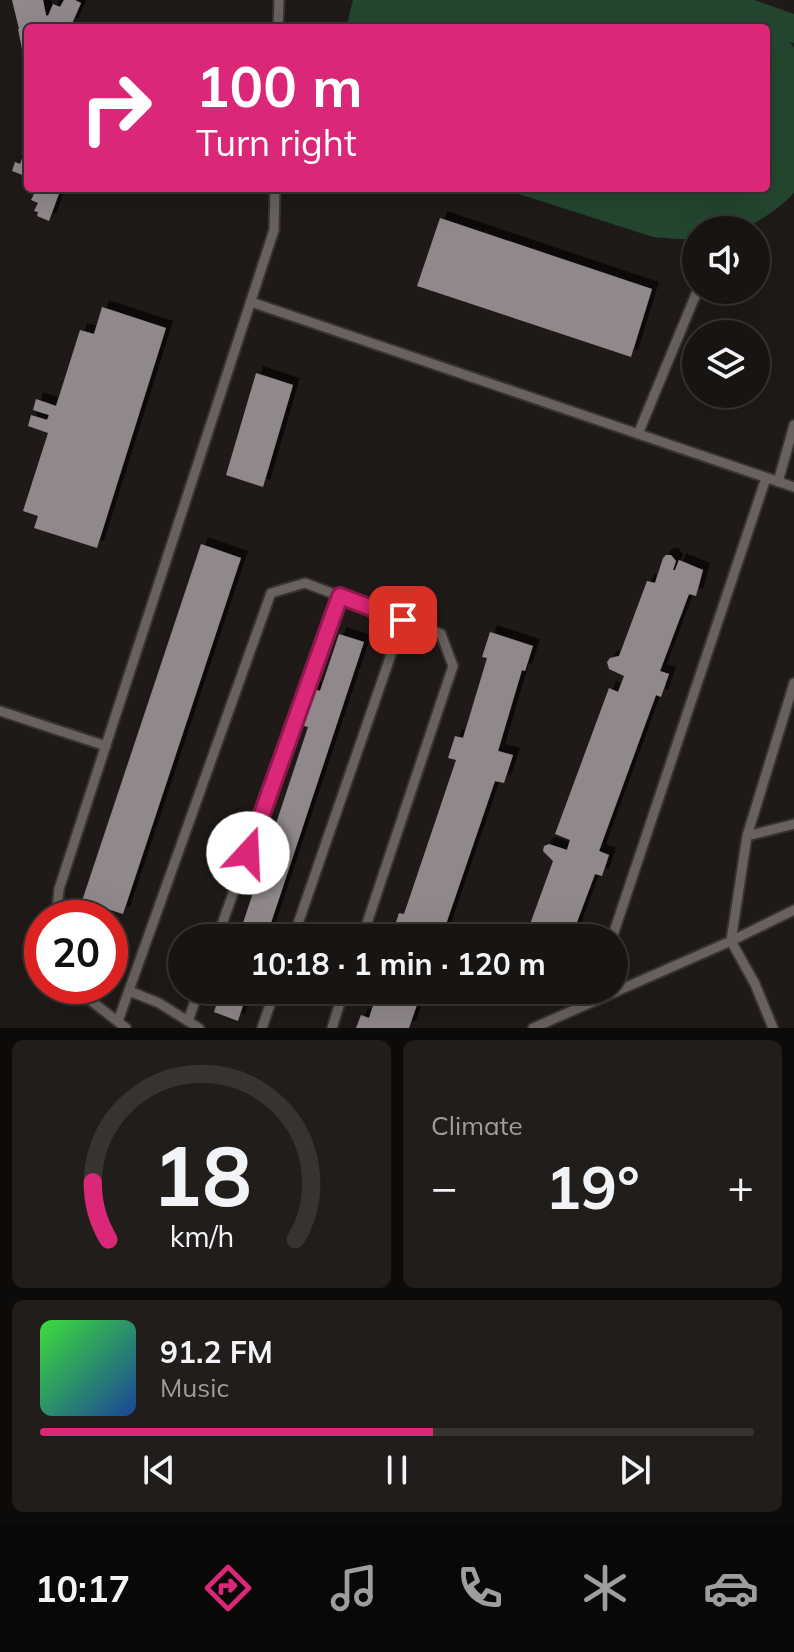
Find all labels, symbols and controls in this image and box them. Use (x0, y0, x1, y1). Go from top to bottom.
text: 100 m (196, 51, 363, 121)
icon: right (64, 56, 168, 160)
text: Turn right (196, 120, 357, 165)
map controls (682, 216, 770, 408)
button: sound (682, 216, 770, 304)
button: layers (682, 320, 770, 408)
pin (369, 586, 437, 654)
icon: arrive (381, 598, 425, 642)
position arrow (206, 811, 290, 895)
speed limit sign: 20 (24, 900, 128, 1004)
text: 10:18 · 1 min · 120 m (250, 945, 546, 983)
text: Climate (431, 1109, 523, 1142)
text: 18 (152, 1122, 251, 1227)
text: 19° (545, 1149, 640, 1224)
text: − (431, 1159, 457, 1214)
text: + (728, 1159, 754, 1214)
text: km/h (169, 1218, 234, 1254)
text: 91.2 FM (160, 1333, 273, 1371)
text: Music (160, 1371, 229, 1404)
icon: previous (137, 1448, 181, 1492)
icon: pause (375, 1448, 419, 1492)
icon: next (613, 1448, 657, 1492)
icon: directions (200, 1560, 256, 1616)
icon: music (326, 1560, 382, 1616)
icon: phone (452, 1560, 508, 1616)
icon: climate (577, 1560, 633, 1616)
icon: car (703, 1560, 759, 1616)
text: 10:17 (35, 1566, 130, 1611)

